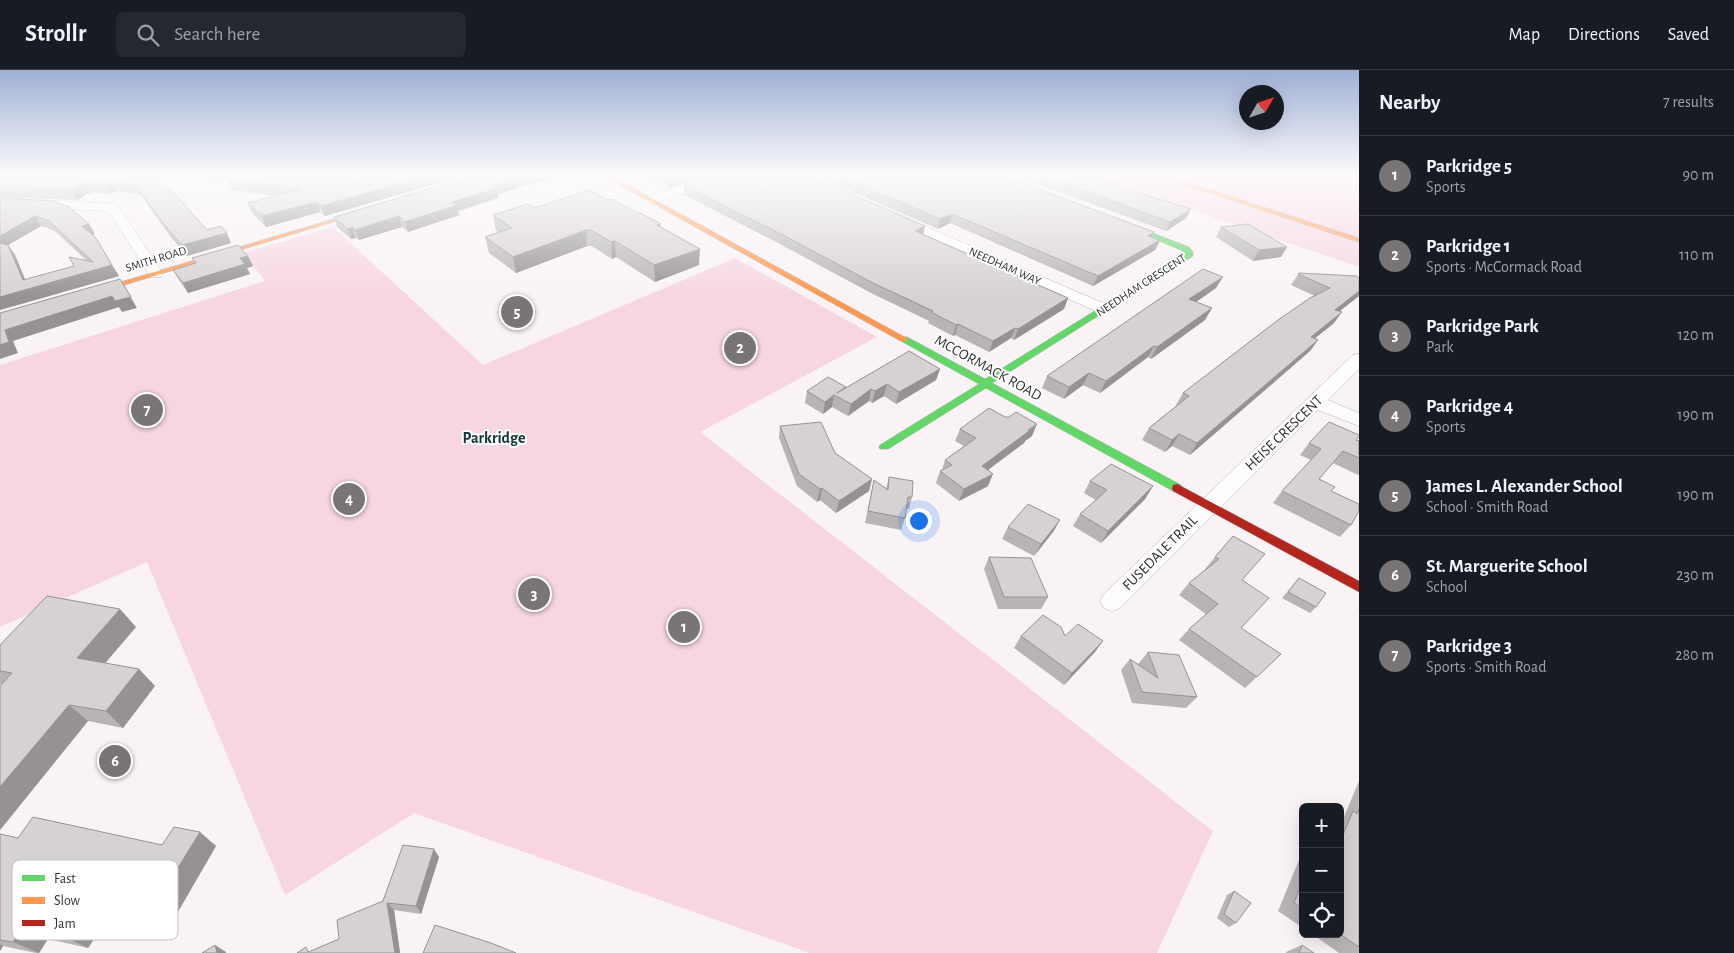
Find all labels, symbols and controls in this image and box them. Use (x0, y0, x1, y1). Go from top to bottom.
search box (116, 12, 466, 57)
icon: search (134, 21, 162, 49)
text: Strollr (25, 22, 86, 46)
text: Search here (174, 25, 260, 44)
text: Map (1509, 26, 1540, 44)
text: Directions (1568, 26, 1640, 44)
text: Saved (1668, 26, 1709, 44)
north arrow (1239, 85, 1284, 130)
text: Nearby (1379, 92, 1440, 113)
text: 7 results (1663, 94, 1714, 110)
text: Parkridge 5 (1426, 157, 1512, 176)
text: 1 (1392, 167, 1398, 183)
text: 90 m (1683, 167, 1714, 183)
text: Sports (1426, 179, 1466, 195)
text: Parkridge 1 (1426, 237, 1511, 256)
street label: SMITH ROAD (124, 244, 188, 274)
street label: NEEDHAM WAY (967, 245, 1043, 287)
text: 2 (1391, 247, 1399, 263)
text: 110 m (1679, 247, 1714, 263)
street label: NEEDHAM CRESCENT (1094, 251, 1188, 318)
text: Sports · McCormack Road (1426, 259, 1582, 275)
pin: 5 (501, 293, 533, 331)
text: Parkridge Park (1426, 317, 1539, 336)
text: 3 (1392, 327, 1398, 343)
text: 120 m (1677, 327, 1714, 343)
pin: 2 (724, 329, 756, 367)
street label: MCCORMACK ROAD (932, 332, 1044, 404)
text: Park (1426, 339, 1454, 355)
pin: 7 (131, 391, 163, 429)
street label: HEISE CRESCENT (1242, 392, 1326, 474)
text: Parkridge 4 (1426, 397, 1513, 416)
text: 4 (1391, 407, 1399, 423)
text: 190 m (1677, 407, 1714, 423)
text: Sports (1426, 419, 1466, 435)
district label: Parkridge (462, 430, 526, 446)
text: James L. Alexander School (1426, 477, 1623, 496)
pin: 4 (333, 480, 365, 518)
text: 5 (1392, 487, 1398, 503)
text: 190 m (1677, 487, 1714, 503)
text: School · Smith Road (1426, 499, 1548, 515)
your location (906, 508, 932, 534)
street label: FUSEDALE TRAIL (1120, 512, 1201, 593)
text: St. Marguerite School (1426, 557, 1588, 576)
text: 6 (1391, 567, 1399, 583)
text: 230 m (1676, 567, 1714, 583)
pin: 3 (518, 575, 550, 613)
text: School (1426, 579, 1467, 595)
pin: 1 (668, 608, 700, 646)
text: Parkridge 3 (1426, 637, 1512, 656)
text: 7 (1392, 647, 1398, 663)
text: 280 m (1675, 647, 1714, 663)
text: Sports · Smith Road (1426, 659, 1546, 675)
pin: 6 (99, 742, 131, 780)
map controls (1299, 803, 1344, 938)
button: + (1299, 803, 1344, 848)
button: − (1299, 848, 1344, 893)
legend (12, 860, 178, 940)
text: Fast (54, 872, 76, 886)
button: locate (1299, 893, 1344, 938)
text: Slow (54, 894, 81, 908)
text: Jam (54, 917, 76, 931)

